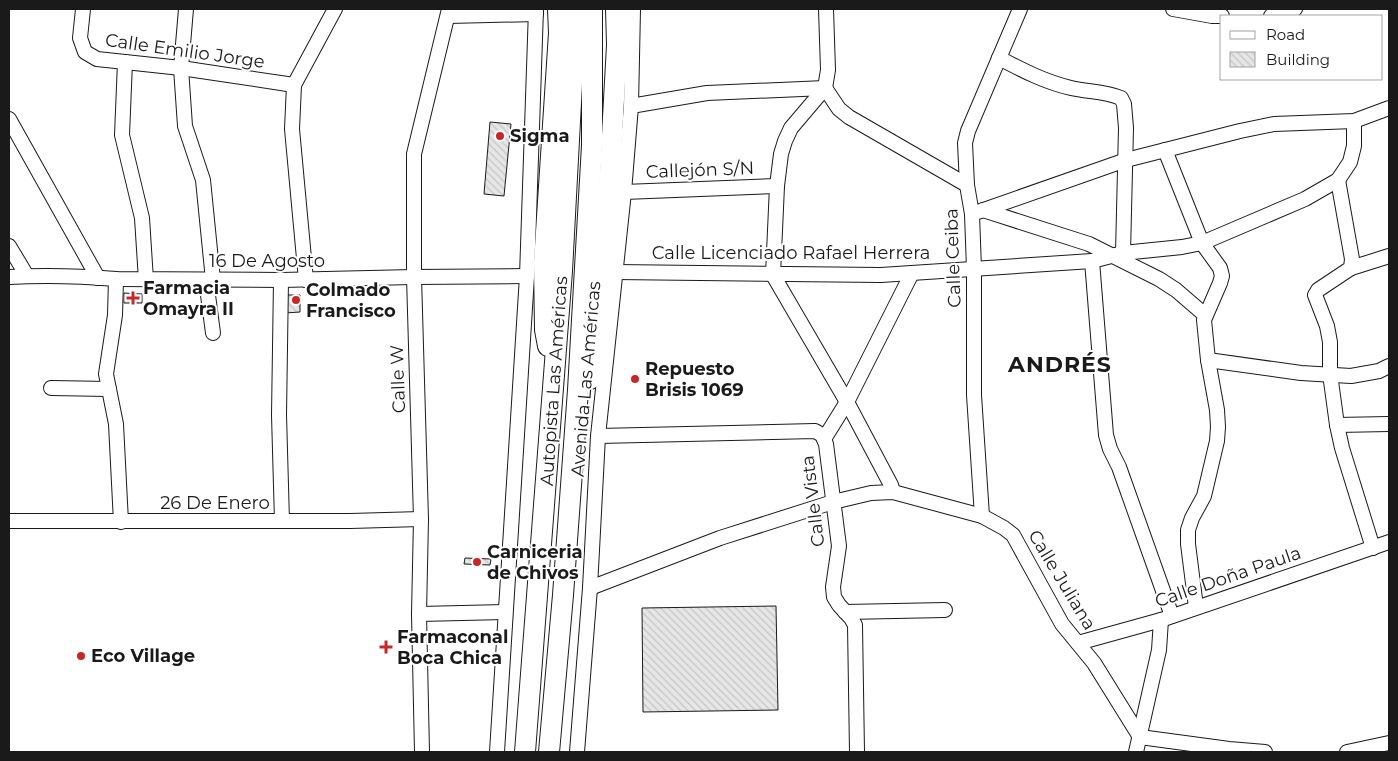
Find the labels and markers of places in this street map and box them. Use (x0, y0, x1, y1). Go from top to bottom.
place label: Sigma (510, 125, 570, 147)
marker: Sigma (494, 130, 506, 142)
place label: Farmacia Omayra II (143, 277, 234, 320)
place label: Colmado Francisco (306, 279, 396, 322)
marker: Farmacia Omayra II (127, 292, 139, 304)
marker: Colmado Francisco (290, 294, 302, 306)
place label: Repuesto Brisis 1069 (645, 358, 744, 401)
marker: Repuesto Brisis 1069 (629, 373, 641, 385)
place label: Carniceria de Chivos (487, 541, 583, 584)
marker: Carniceria de Chivos (471, 556, 483, 568)
place label: Farmaconal Boca Chica (397, 626, 508, 669)
marker: Farmaconal Boca Chica (379, 640, 393, 654)
place label: Eco Village (91, 645, 195, 667)
marker: Eco Village (75, 650, 87, 662)

